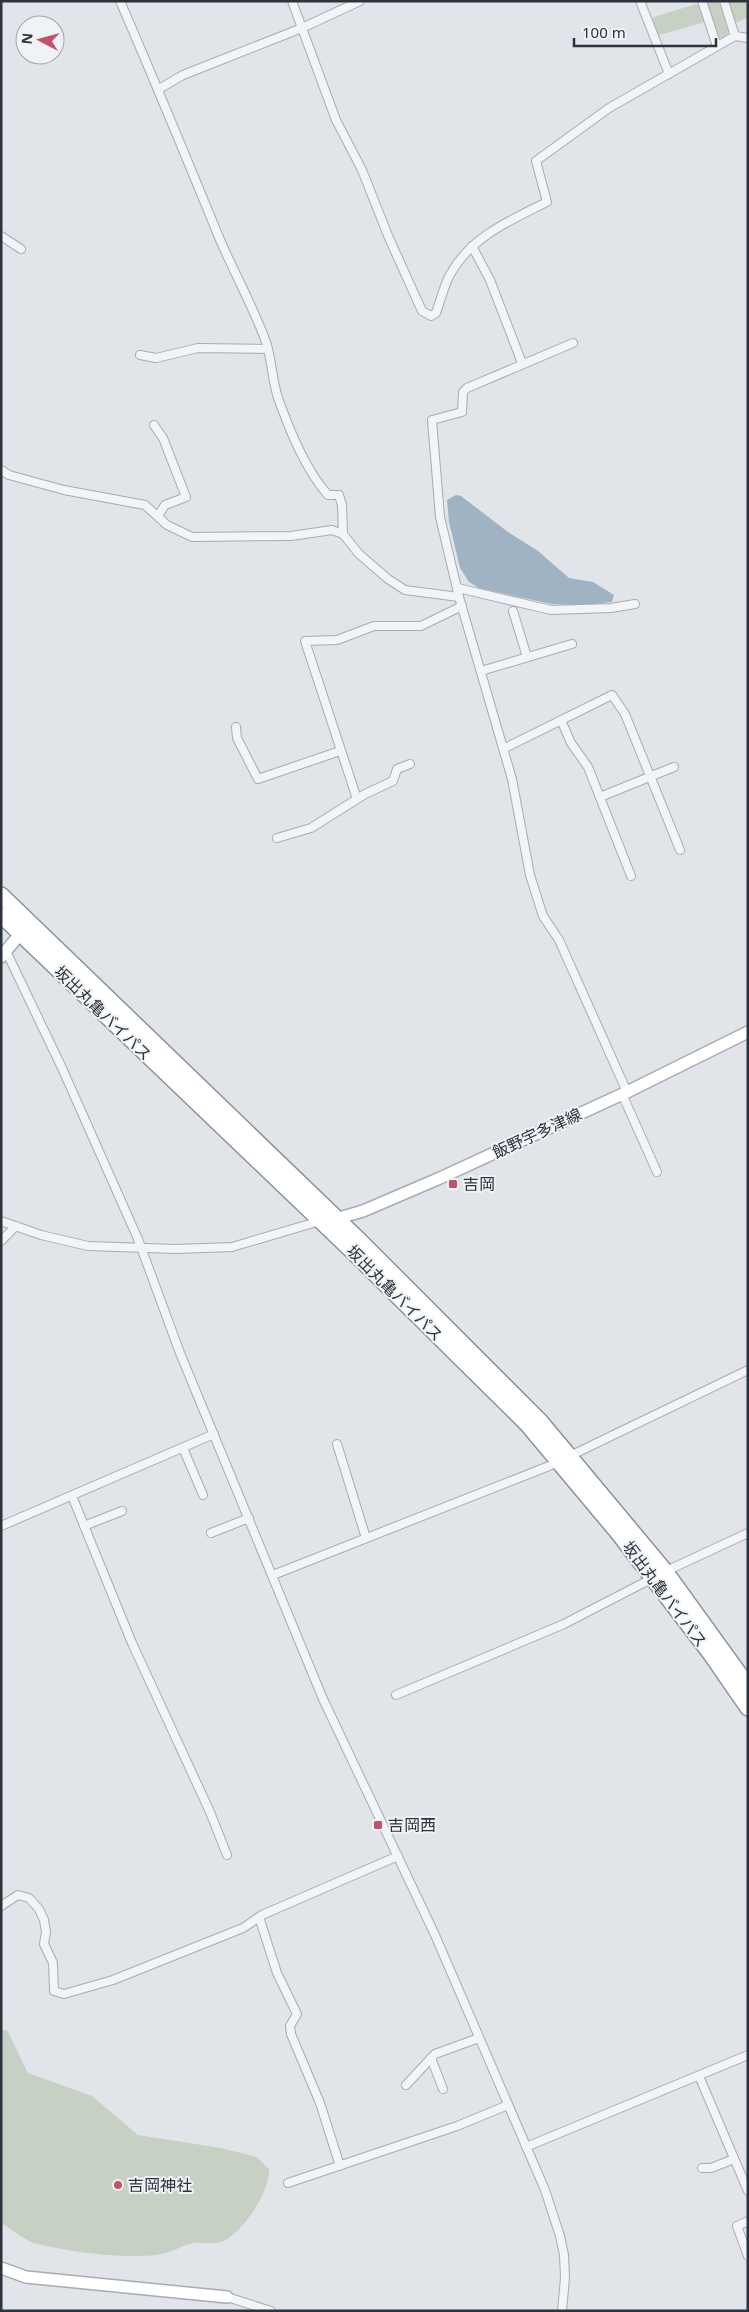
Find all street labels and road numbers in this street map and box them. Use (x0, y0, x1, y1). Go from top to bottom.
street label: 坂出丸亀バイパス (49, 961, 157, 1065)
street label: 飯野宇多津線 (489, 1103, 585, 1163)
street label: 坂出丸亀バイパス (342, 1240, 448, 1346)
street label: 坂出丸亀バイパス (618, 1536, 712, 1652)

